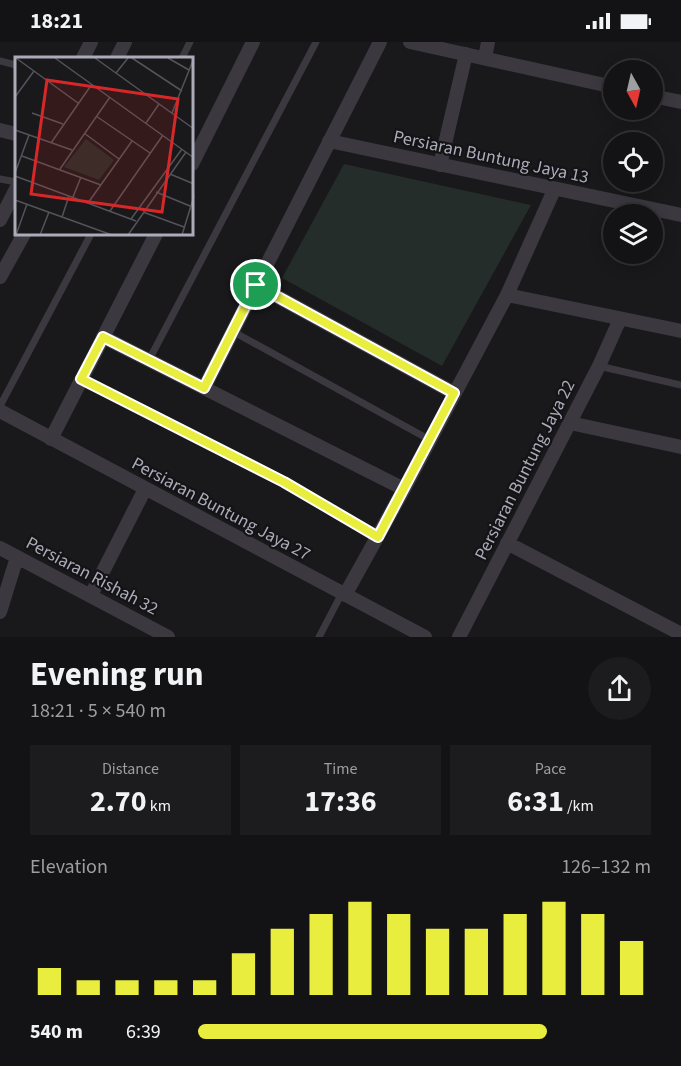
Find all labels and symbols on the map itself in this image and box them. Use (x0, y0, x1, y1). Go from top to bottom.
inset map (15, 57, 194, 236)
north arrow (603, 60, 663, 120)
street label: Persiaran Buntung Jaya 13 (391, 124, 591, 190)
pin (230, 259, 281, 310)
street label: Persiaran Buntung Jaya 22 (469, 376, 581, 564)
street label: Persiaran Buntung Jaya 27 (127, 451, 315, 567)
street label: Persiaran Rishah 32 (21, 531, 163, 621)

